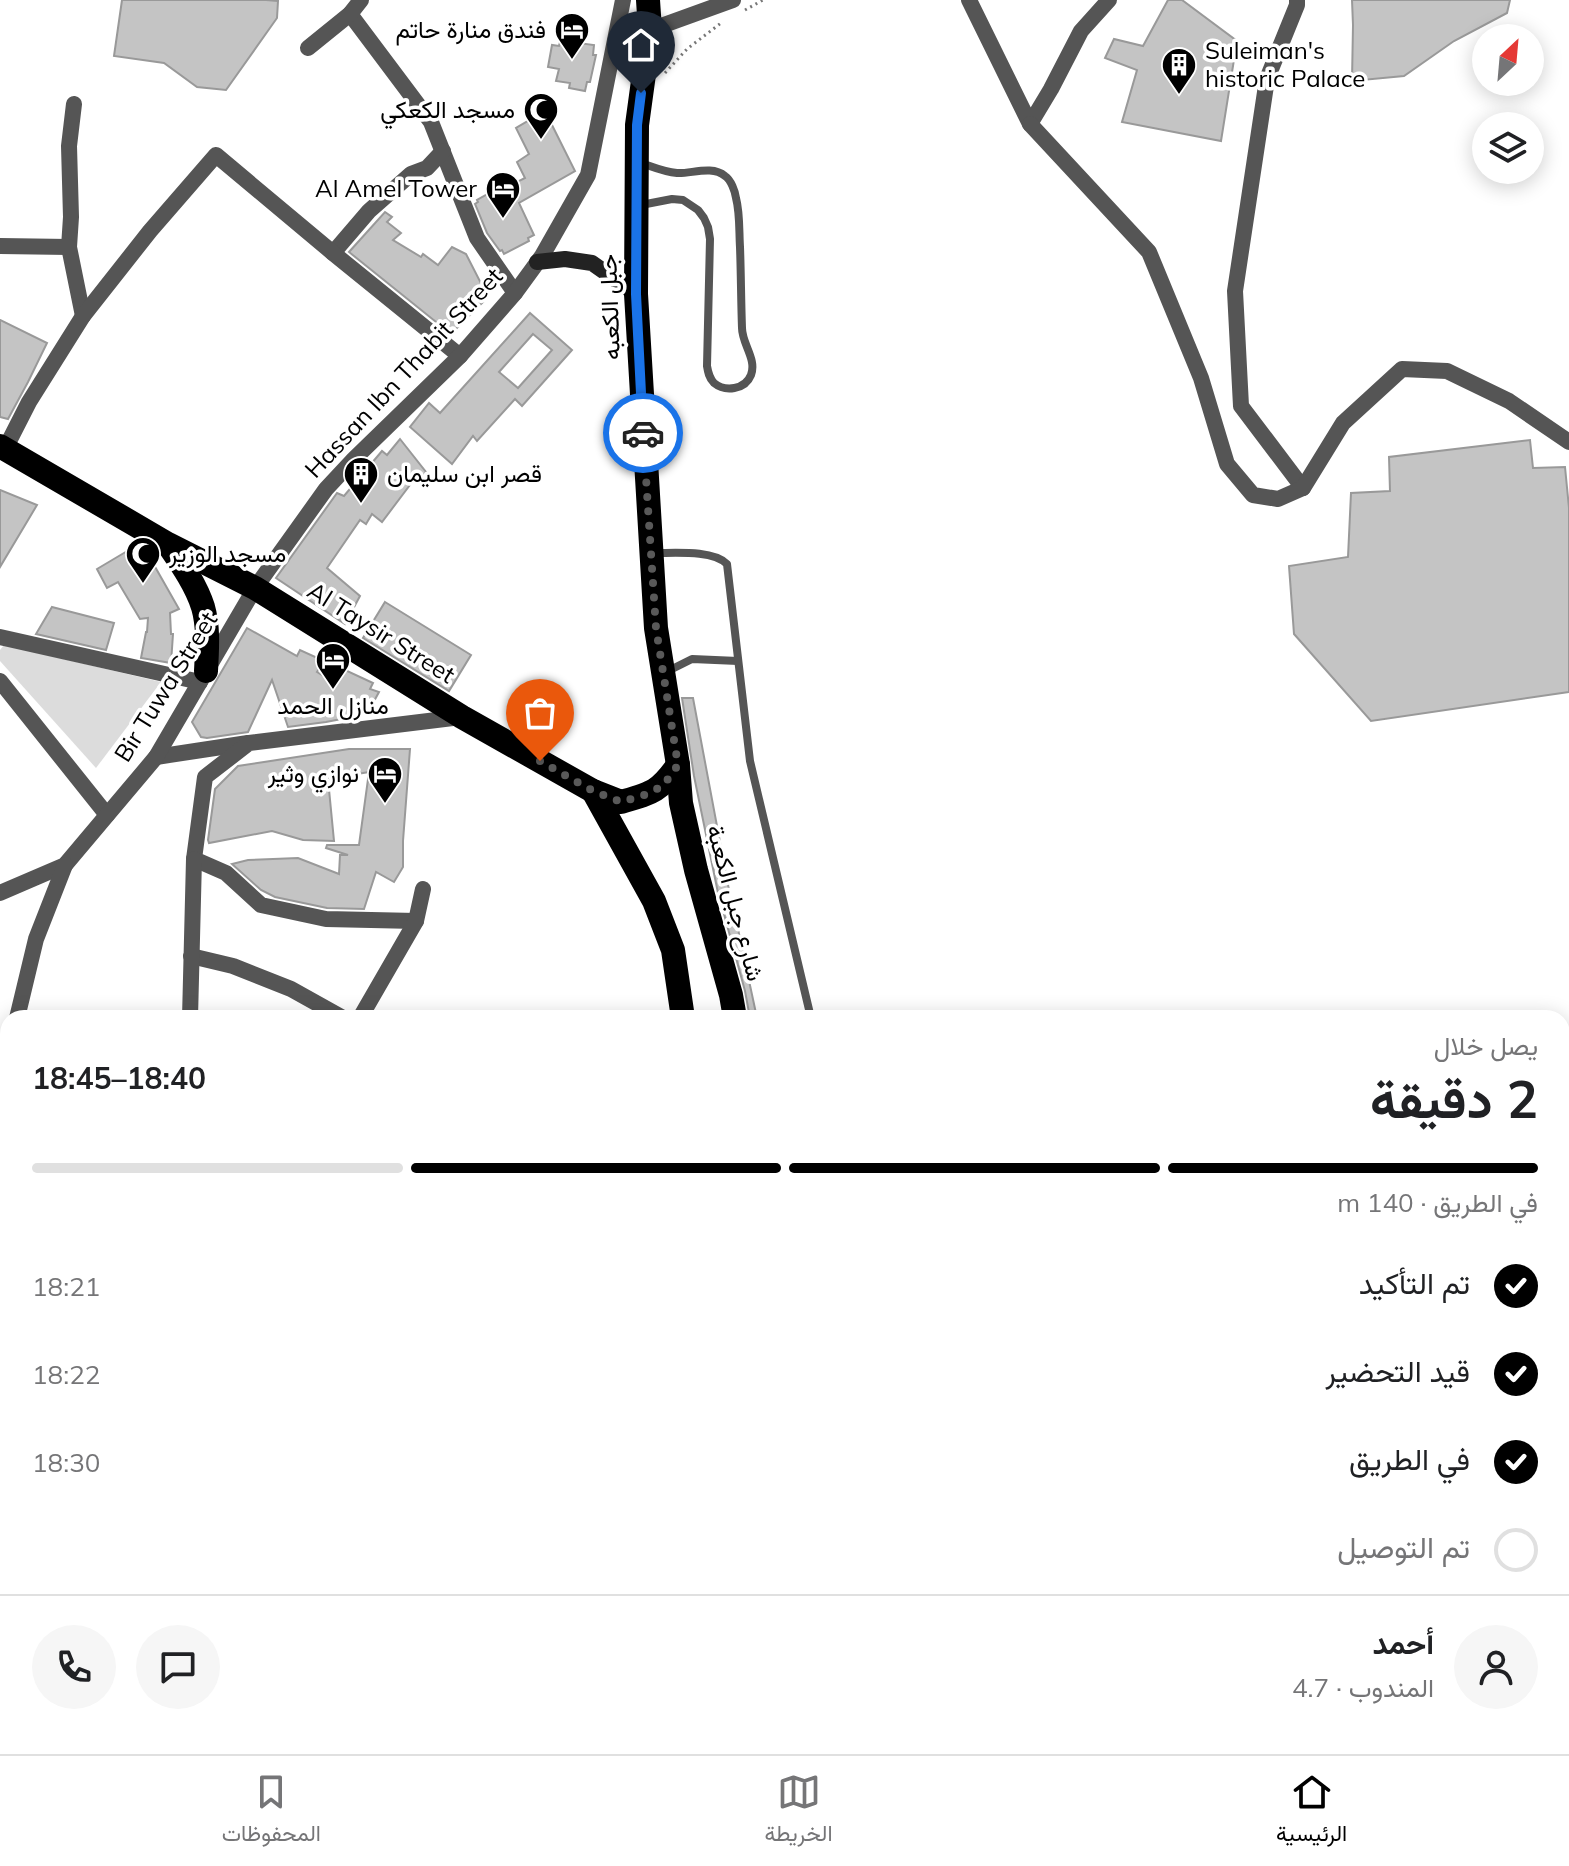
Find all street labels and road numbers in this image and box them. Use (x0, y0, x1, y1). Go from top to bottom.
street label: جبل الكعبه (592, 254, 626, 361)
street label: Hassan Ibn Thabit Street (298, 261, 508, 484)
street label: Al Taysir Street (302, 575, 461, 689)
street label: Bir Tuwa Street (107, 606, 223, 767)
street label: شارع جبل الكعبة (699, 821, 771, 985)

